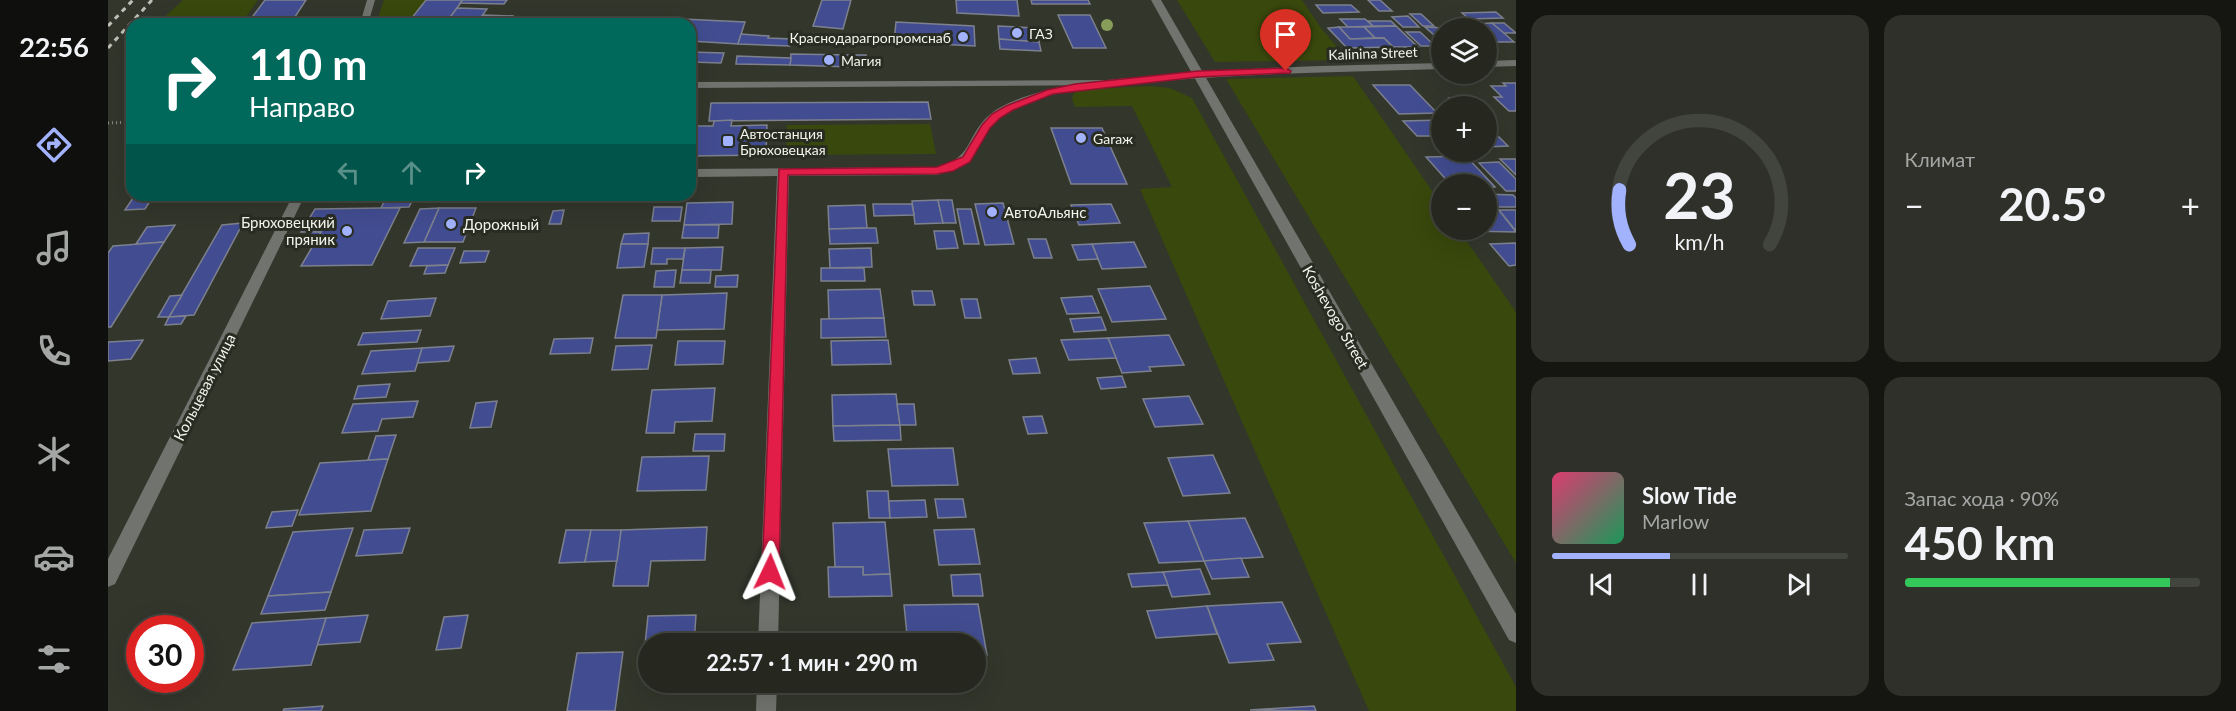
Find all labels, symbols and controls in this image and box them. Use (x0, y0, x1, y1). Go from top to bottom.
pin (1260, 9, 1311, 71)
icon: arrive (1269, 18, 1302, 51)
map controls (1431, 18, 1497, 240)
button: layers (1431, 18, 1497, 84)
place label: ГАЗ (1029, 25, 1053, 42)
marker: ГАЗ (1010, 26, 1024, 40)
place label: Краснодарагропромснаб (789, 29, 951, 46)
text: 22:56 (19, 30, 89, 63)
marker: Краснодарагропромснаб (956, 30, 970, 44)
text: 110 m (249, 39, 367, 89)
icon: right (150, 42, 228, 120)
street label: Kalinina Street (1328, 43, 1418, 63)
place label: Магия (841, 52, 882, 69)
marker: Магия (822, 53, 836, 67)
text: Направо (249, 90, 355, 123)
button: + (1431, 96, 1497, 162)
icon: directions (33, 124, 75, 166)
place label: Автостанция Брюховецкая (740, 125, 826, 158)
place label: Garaж (1093, 130, 1133, 147)
marker: Garaж (1074, 131, 1088, 145)
marker: Автостанция Брюховецкая (721, 134, 735, 148)
text: Климат (1905, 147, 1975, 171)
icon: left (332, 156, 365, 189)
icon: ahead (395, 156, 428, 189)
icon: right (458, 156, 491, 189)
text: 23 (1664, 157, 1736, 232)
button: − (1431, 174, 1497, 240)
text: 20.5° (1998, 177, 2106, 231)
text: − (1905, 185, 1924, 225)
text: + (2181, 185, 2200, 225)
place label: АвтоАльянс (1004, 203, 1086, 221)
marker: АвтоАльянс (985, 205, 999, 219)
place label: Брюховецкий пряник (241, 213, 335, 248)
place label: Дорожный (463, 215, 539, 233)
marker: Дорожный (444, 217, 458, 231)
marker: Брюховецкий пряник (340, 224, 354, 238)
icon: music (33, 227, 75, 269)
text: km/h (1675, 230, 1725, 256)
street label: Koshevogo Street (1299, 262, 1373, 372)
icon: phone (33, 330, 75, 372)
street label: Кольцевая улица (169, 330, 239, 444)
icon: climate (33, 433, 75, 475)
text: Slow Tide (1642, 482, 1737, 509)
text: Запас хода · 90% (1905, 486, 2059, 510)
text: Marlow (1642, 509, 1709, 533)
text: 450 km (1905, 516, 2055, 570)
icon: car (33, 536, 75, 578)
position arrow (738, 540, 802, 604)
icon: previous (1585, 568, 1618, 601)
icon: pause (1683, 568, 1716, 601)
icon: next (1782, 568, 1815, 601)
speed limit sign: 30 (126, 615, 204, 693)
icon: filters (33, 638, 75, 680)
text: 22:57 · 1 мин · 290 m (706, 649, 918, 676)

